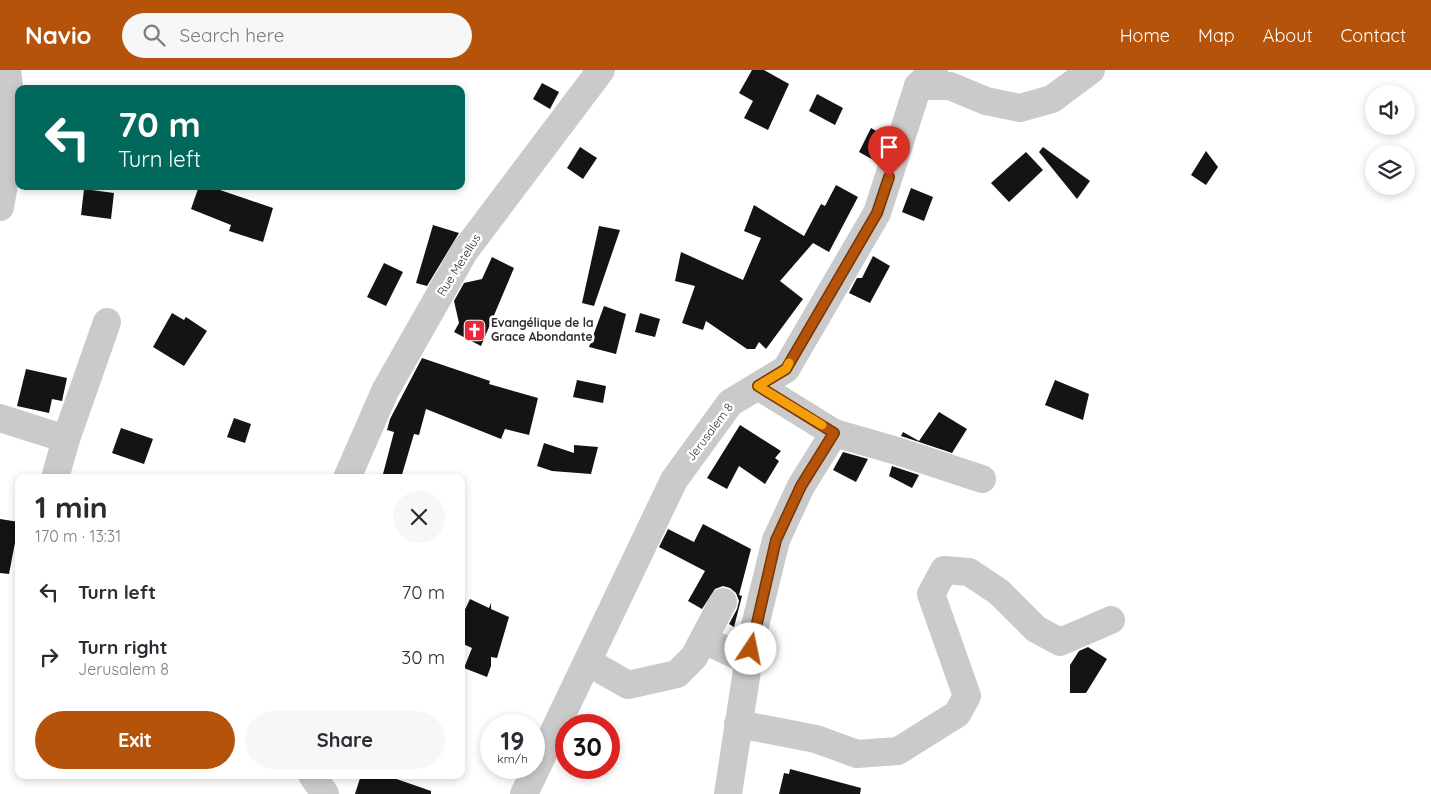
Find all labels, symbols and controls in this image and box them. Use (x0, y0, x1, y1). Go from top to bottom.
search box (122, 13, 472, 58)
text: Navio (25, 20, 92, 50)
icon: search (140, 21, 168, 49)
text: Search here (180, 23, 284, 47)
text: Home (1120, 24, 1170, 47)
text: Map (1198, 24, 1235, 47)
text: About (1263, 24, 1313, 47)
text: Contact (1341, 24, 1406, 47)
map controls (1365, 85, 1415, 195)
button: sound (1365, 85, 1415, 135)
text: 70 m (118, 102, 201, 146)
icon: left (35, 105, 100, 170)
pin (868, 126, 910, 177)
icon: arrive (875, 133, 903, 161)
text: Turn left (118, 145, 201, 173)
button: layers (1365, 145, 1415, 195)
street label: Rue Metellus (434, 231, 484, 298)
place label: Evangélique de la Grace Abondante (491, 315, 593, 344)
church icon: Evangélique de la Grace Abondante (463, 318, 487, 342)
street label: Jerusalem 8 (683, 400, 736, 463)
text: 1 min (35, 488, 108, 526)
button: close (393, 491, 445, 543)
text: 170 m · 13:31 (35, 526, 121, 546)
icon: left (35, 578, 63, 606)
text: Turn left (78, 580, 156, 604)
text: 70 m (401, 580, 445, 604)
position arrow (724, 622, 776, 674)
text: Turn right (78, 635, 167, 659)
icon: right (35, 643, 63, 671)
text: 30 m (401, 645, 445, 669)
text: Jerusalem 8 (78, 659, 169, 679)
button: Exit (35, 711, 235, 769)
button: Share (245, 711, 445, 769)
speed limit sign: 30 (555, 714, 620, 779)
text: 19 (501, 725, 524, 756)
text: km/h (497, 751, 528, 766)

